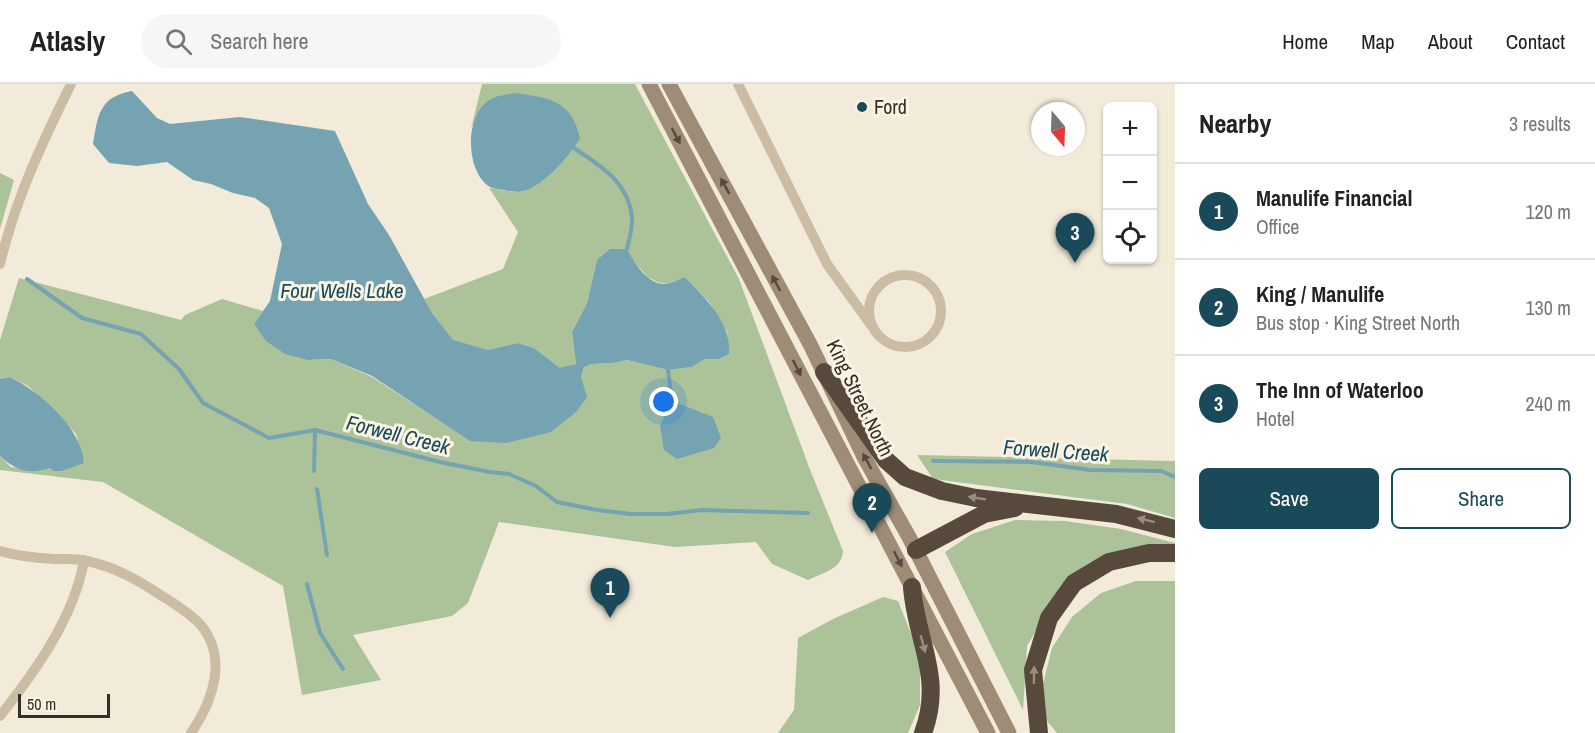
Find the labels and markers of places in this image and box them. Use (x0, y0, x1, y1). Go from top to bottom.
place label: Ford (874, 93, 907, 120)
marker: Ford (855, 100, 869, 114)
pin: 3 (1056, 214, 1094, 263)
pin: 2 (852, 484, 892, 533)
pin: 1 (590, 568, 630, 618)

